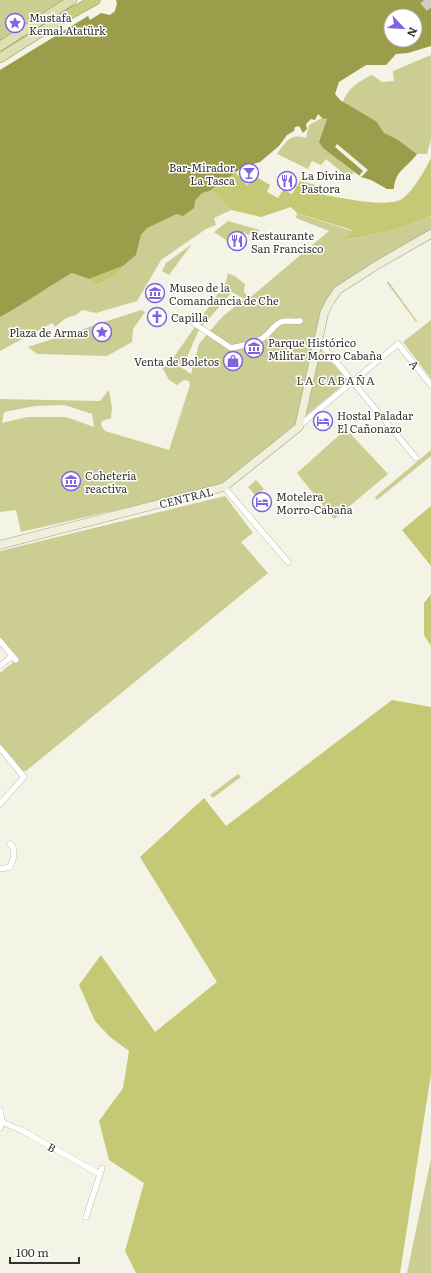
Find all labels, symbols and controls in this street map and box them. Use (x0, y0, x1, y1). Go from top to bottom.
north arrow (383, 8, 423, 48)
place label: Mustafa Kemal Atatürk (29, 9, 106, 38)
place icon: Mustafa Kemal Atatürk (4, 12, 26, 34)
text: N (404, 25, 422, 40)
place label: Bar-Mirador La Tasca (169, 159, 236, 188)
bar icon: Bar-Mirador La Tasca (238, 162, 260, 184)
place label: La Divina Pastora (301, 167, 351, 196)
restaurant icon: La Divina Pastora (276, 170, 298, 192)
place label: Restaurante San Francisco (251, 227, 324, 256)
restaurant icon: Restaurante San Francisco (226, 230, 248, 252)
place label: Museo de la Comandancia de Che (169, 279, 279, 308)
museum icon: Museo de la Comandancia de Che (144, 282, 166, 304)
church icon: Capilla (146, 306, 168, 328)
place label: Capilla (171, 309, 208, 325)
place icon: Plaza de Armas (91, 321, 113, 343)
place label: Plaza de Armas (9, 324, 88, 340)
place label: Parque Histórico Militar Morro Cabaña (268, 334, 382, 363)
museum icon: Parque Histórico Militar Morro Cabaña (243, 337, 265, 359)
shop icon: Venta de Boletos (222, 350, 244, 372)
place label: Venta de Boletos (134, 353, 219, 369)
street label: A (406, 356, 424, 372)
district label: LA CABAÑA (296, 371, 376, 389)
place label: Hostal Paladar El Cañonazo (337, 407, 414, 436)
hotel icon: Hostal Paladar El Cañonazo (312, 410, 334, 432)
place label: Cohetería reactiva (85, 467, 137, 496)
museum icon: Cohetería reactiva (60, 470, 82, 492)
street label: CENTRAL (157, 483, 215, 511)
place label: Motelera Morro-Cabaña (276, 488, 353, 517)
hotel icon: Motelera Morro-Cabaña (251, 491, 273, 513)
street label: B (45, 1138, 59, 1156)
scale bar (10, 1239, 79, 1265)
text: 100 m (16, 1243, 49, 1261)

